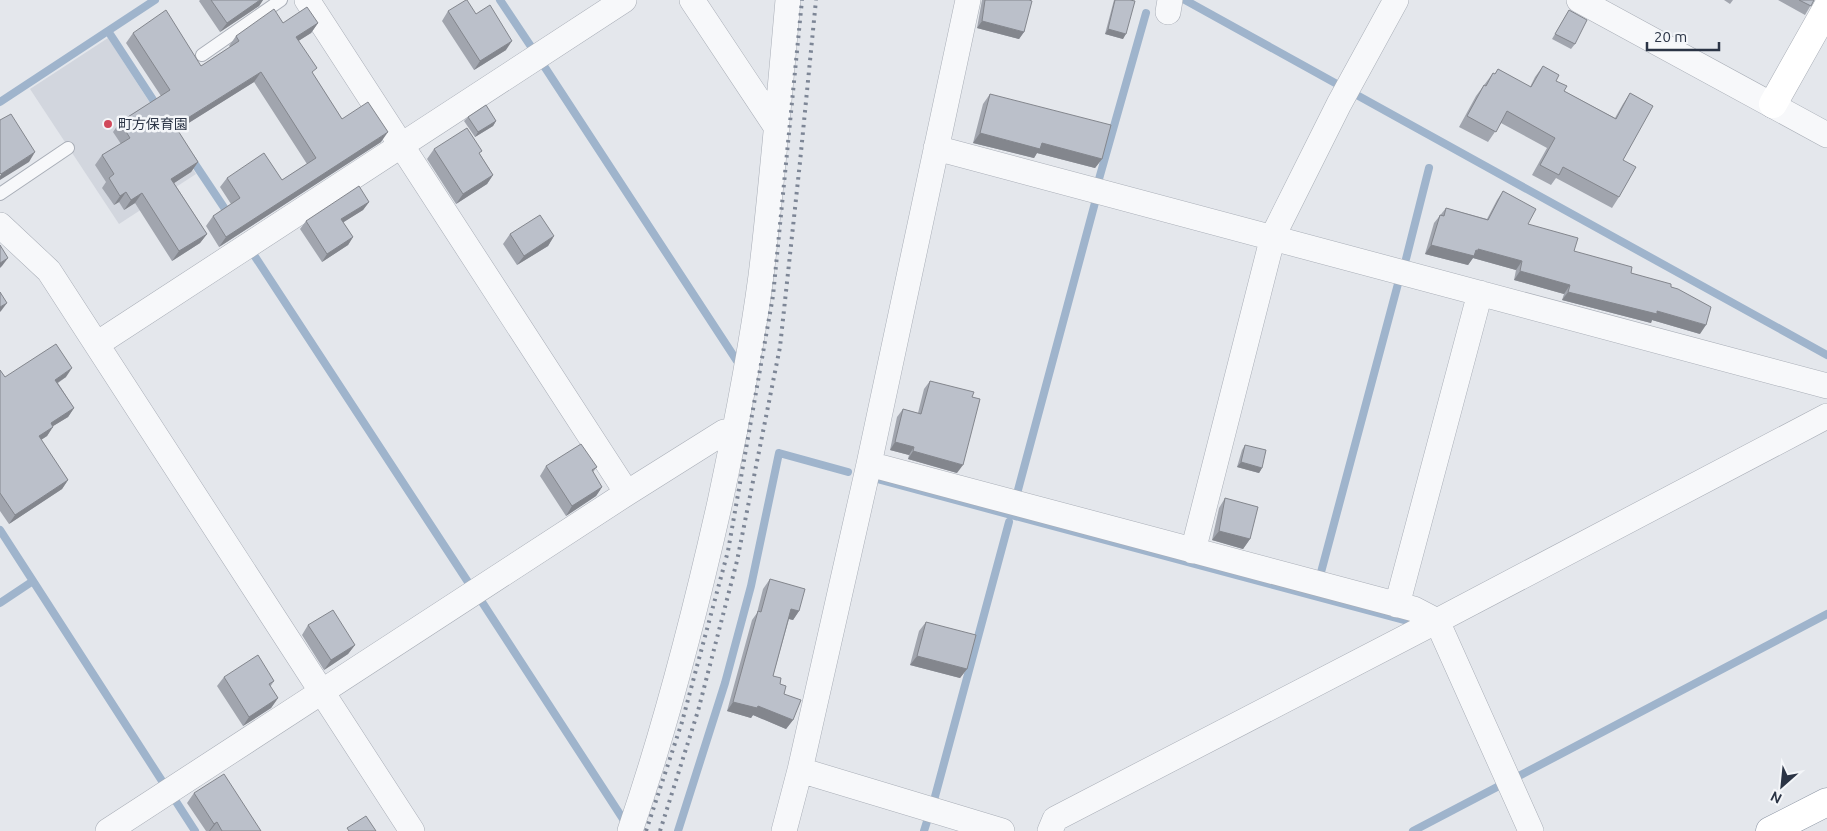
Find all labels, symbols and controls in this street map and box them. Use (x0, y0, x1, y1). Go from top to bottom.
scale bar (1647, 20, 1720, 52)
text: 20 m (1654, 28, 1687, 45)
place label: 町方保育園 (118, 116, 188, 132)
marker: 町方保育園 (102, 118, 114, 130)
north arrow (1757, 761, 1807, 811)
text: N (1768, 788, 1784, 807)

